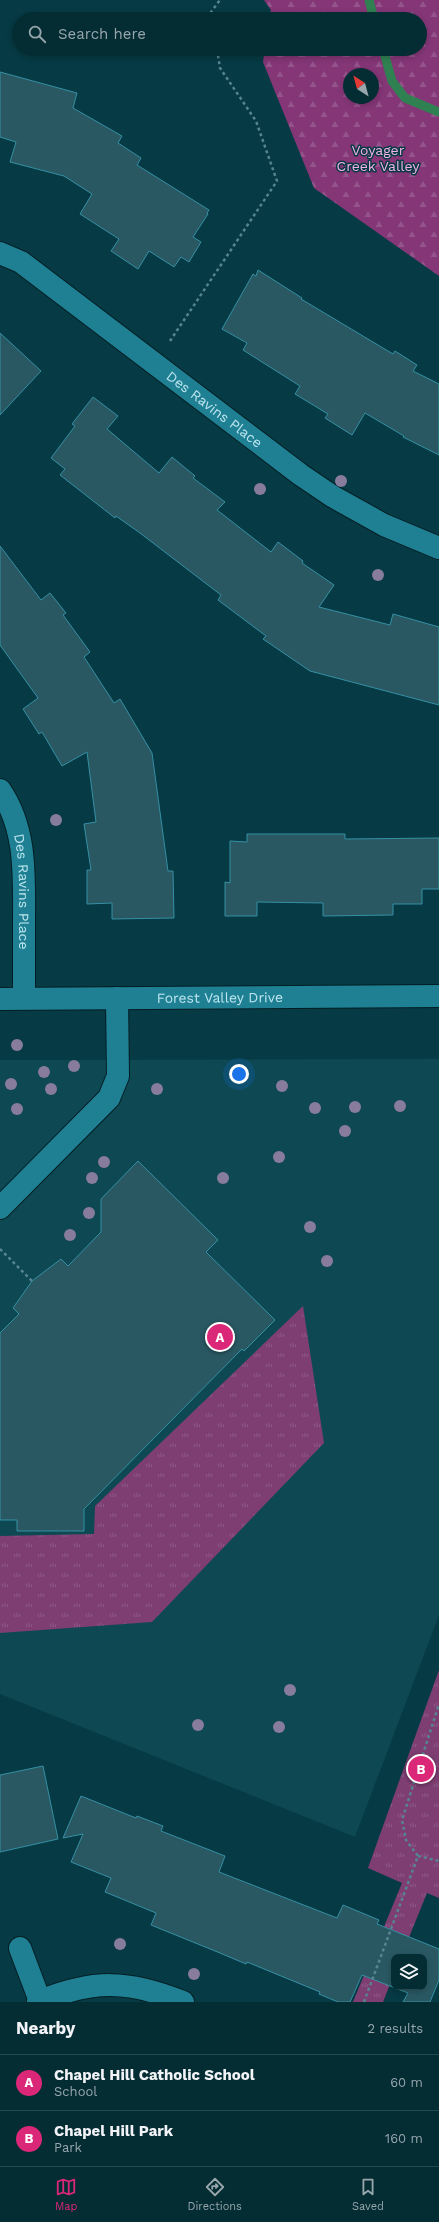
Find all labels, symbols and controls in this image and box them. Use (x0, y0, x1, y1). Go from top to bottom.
search box (12, 12, 427, 56)
icon: search (26, 23, 48, 45)
text: Search here (58, 25, 146, 43)
north arrow (343, 68, 379, 104)
park label: Voyager Creek Valley (337, 142, 420, 174)
street label: Des Ravins Place (164, 368, 265, 451)
street label: Des Ravins Place (11, 832, 32, 950)
street label: Forest Valley Drive (157, 989, 283, 1006)
your location (229, 1064, 249, 1084)
pin: A (207, 1322, 233, 1352)
pin: B (408, 1754, 434, 1784)
map controls (391, 1954, 427, 1990)
button: layers (391, 1954, 427, 1990)
text: Nearby (16, 2018, 75, 2038)
text: 2 results (368, 2021, 423, 2036)
text: Chapel Hill Catholic School (54, 2066, 255, 2084)
text: A (25, 2075, 33, 2090)
text: 60 m (390, 2075, 423, 2090)
text: School (54, 2084, 97, 2099)
text: Chapel Hill Park (54, 2122, 173, 2140)
text: B (25, 2131, 33, 2146)
text: 160 m (385, 2131, 423, 2146)
text: Park (54, 2140, 82, 2155)
tab: Map (55, 2176, 77, 2213)
tab: Directions (188, 2176, 242, 2213)
tab: Saved (352, 2176, 384, 2213)

